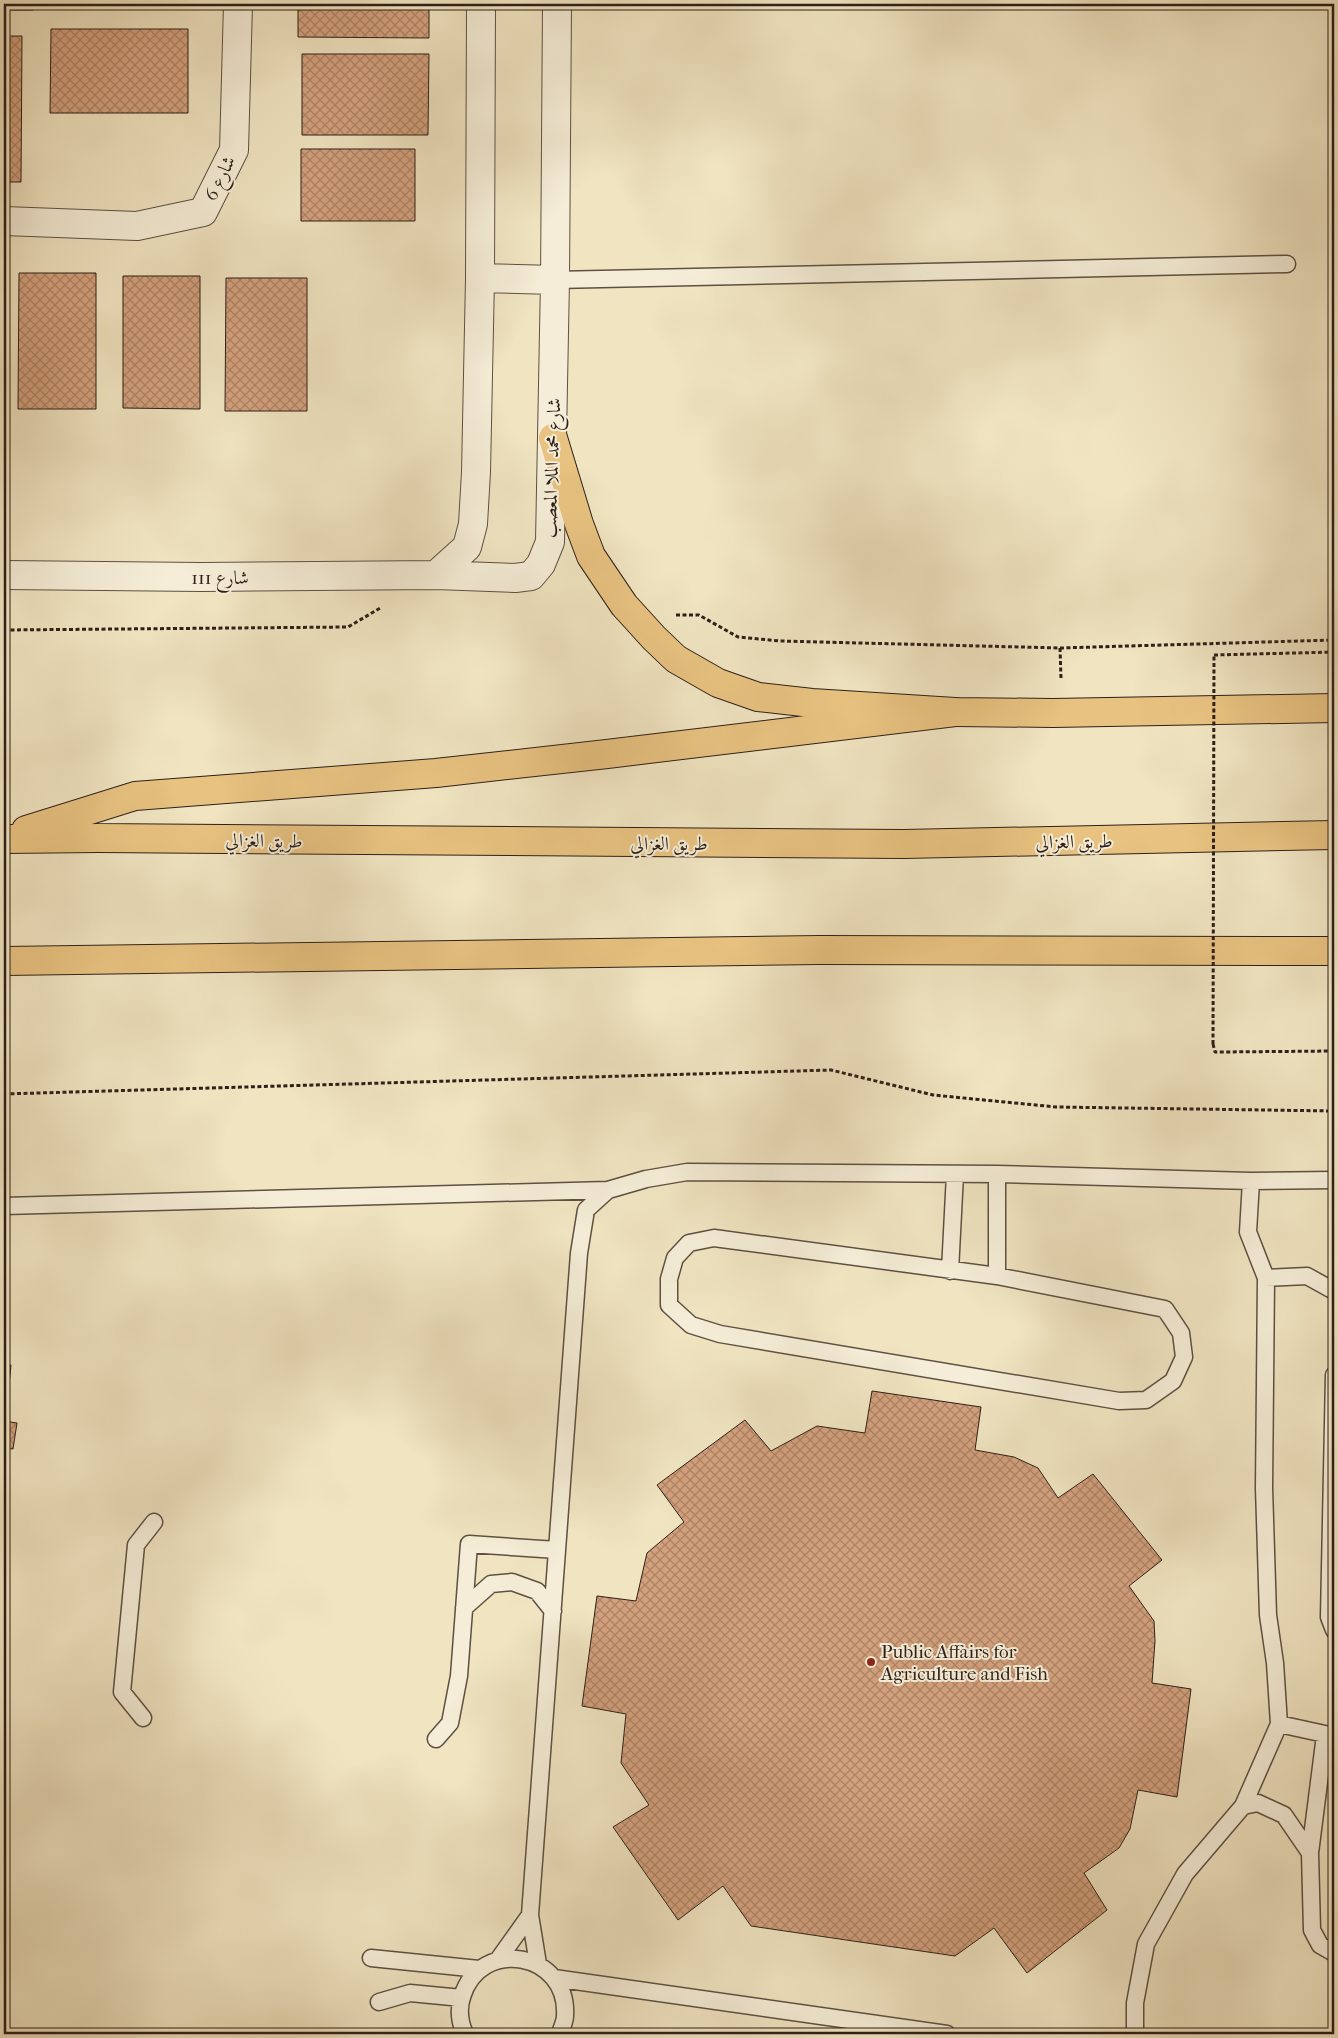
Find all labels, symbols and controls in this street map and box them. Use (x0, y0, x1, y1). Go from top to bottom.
street label: شارع 6 (200, 152, 244, 206)
street label: شارع محمد الملا المعصب (539, 398, 569, 539)
street label: شارع 111 (191, 567, 249, 593)
street label: طريق الغزالي (225, 829, 303, 857)
street label: طريق الغزالي (1035, 830, 1113, 858)
street label: طريق الغزالي (630, 833, 708, 859)
place label: Public Affairs for Agriculture and Fish (880, 1641, 1048, 1685)
marker: Public Affairs for Agriculture and Fish (865, 1656, 877, 1668)

